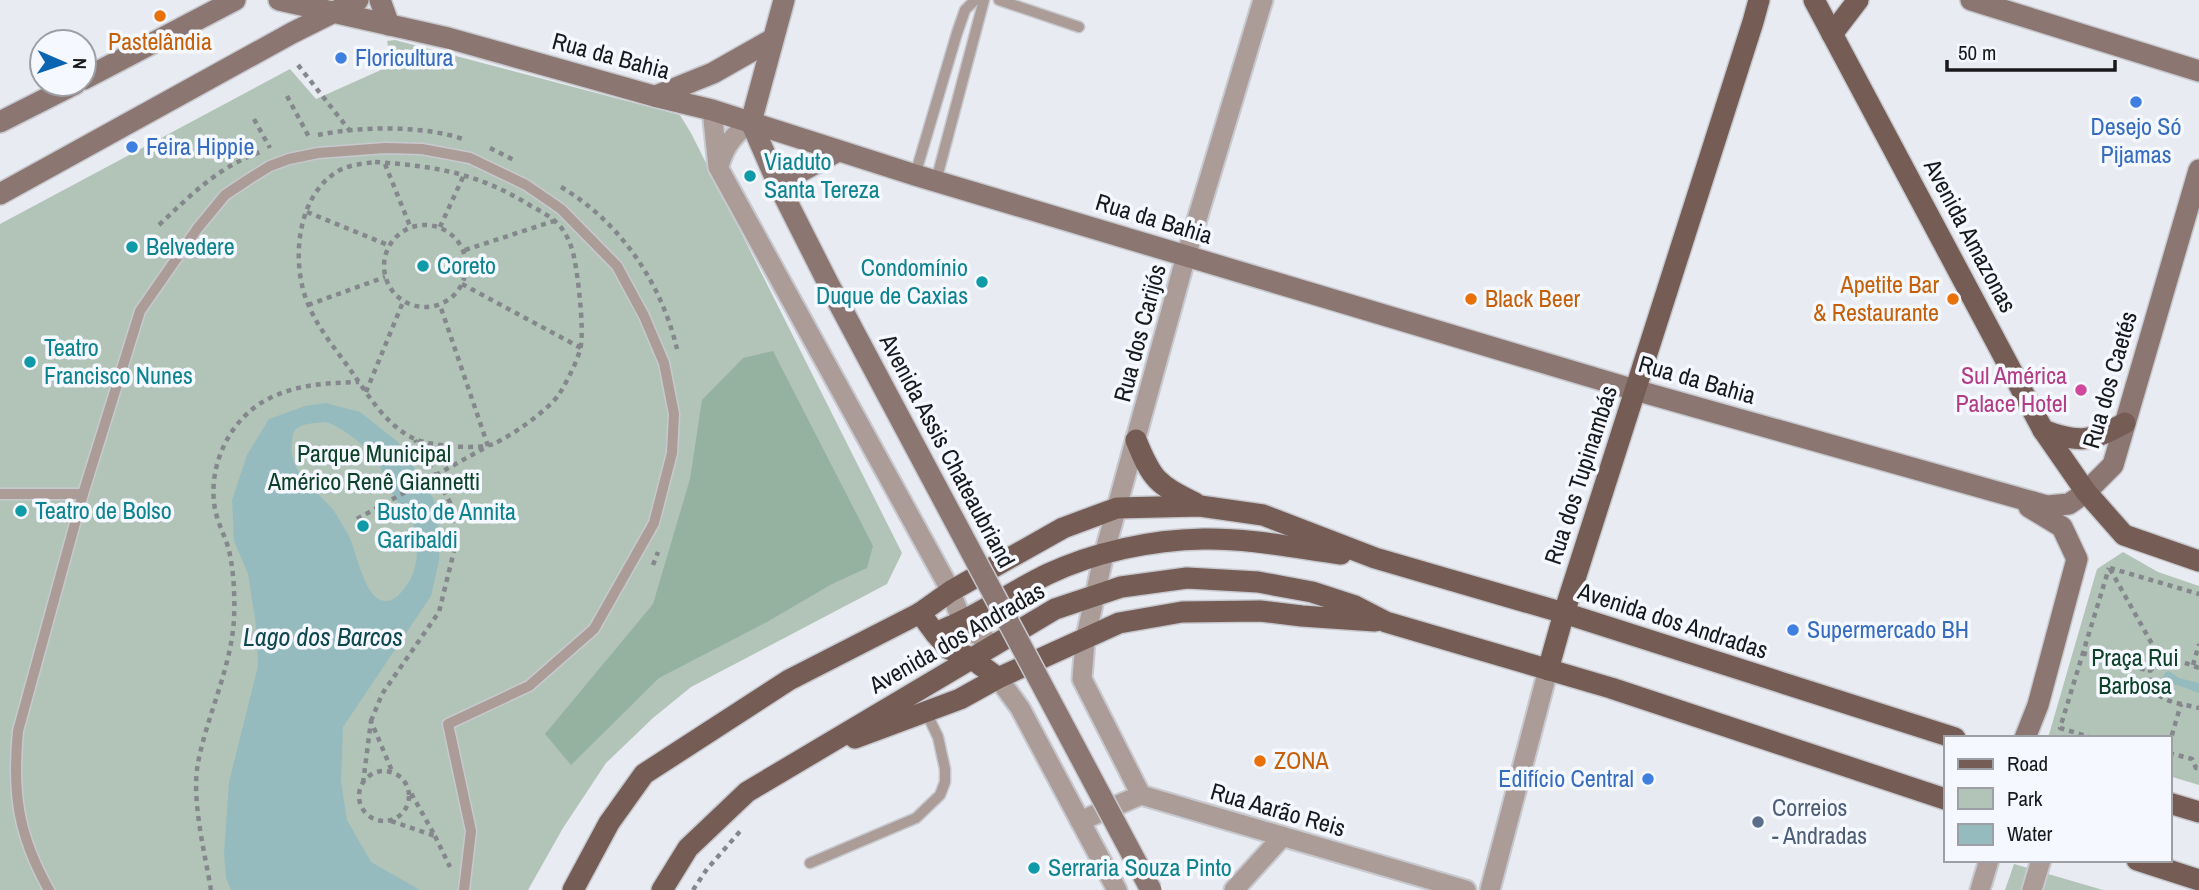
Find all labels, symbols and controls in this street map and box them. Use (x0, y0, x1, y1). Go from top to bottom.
marker: Pastelândia (152, 8, 168, 24)
street label: Rua da Bahia (549, 24, 674, 86)
place label: Pastelândia (108, 25, 212, 57)
north arrow (28, 28, 98, 98)
scale bar (1947, 28, 2115, 72)
text: 50 m (1958, 38, 1996, 67)
place label: Floricultura (355, 41, 453, 73)
marker: Floricultura (333, 50, 349, 66)
text: N (67, 58, 93, 70)
marker: Desejo Só Pijamas (2128, 94, 2144, 110)
place label: Desejo Só Pijamas (2091, 110, 2181, 170)
place label: Feira Hippie (146, 130, 254, 162)
marker: Feira Hippie (124, 139, 140, 155)
place label: Viaduto Santa Tereza (764, 145, 880, 205)
street label: Avenida Amazonas (1917, 152, 2025, 318)
marker: Viaduto Santa Tereza (742, 168, 758, 184)
street label: Rua da Bahia (1092, 185, 1217, 251)
place label: Belvedere (146, 230, 235, 262)
marker: Belvedere (124, 239, 140, 255)
place label: Coreto (437, 249, 496, 281)
place label: Condomínio Duque de Caxias (816, 251, 968, 311)
marker: Coreto (415, 258, 431, 274)
street label: Rua dos Carijós (1105, 260, 1173, 405)
place label: Apetite Bar & Restaurante (1813, 268, 1939, 328)
marker: Condomínio Duque de Caxias (974, 274, 990, 290)
place label: Black Beer (1485, 282, 1581, 314)
marker: Black Beer (1463, 291, 1479, 307)
marker: Apetite Bar & Restaurante (1945, 291, 1961, 307)
street label: Rua dos Caetés (2074, 307, 2144, 452)
street label: Avenida Assis Chateaubriand (872, 327, 1023, 573)
place label: Teatro Francisco Nunes (44, 331, 193, 391)
street label: Rua da Bahia (1635, 347, 1760, 411)
marker: Teatro Francisco Nunes (22, 354, 38, 370)
place label: Sul América Palace Hotel (1955, 359, 2067, 419)
street label: Rua dos Tupinambás (1536, 381, 1624, 568)
marker: Sul América Palace Hotel (2073, 382, 2089, 398)
park label: Parque Municipal Américo Renê Giannetti (267, 437, 480, 497)
place label: Teatro de Bolso (35, 494, 172, 526)
place label: Busto de Annita Garibaldi (377, 495, 516, 555)
marker: Teatro de Bolso (13, 503, 29, 519)
marker: Busto de Annita Garibaldi (355, 518, 371, 534)
street label: Avenida dos Andradas (862, 574, 1050, 701)
street label: Avenida dos Andradas (1573, 574, 1772, 666)
place label: Supermercado BH (1807, 613, 1969, 645)
water label: Lago dos Barcos (243, 619, 403, 654)
marker: Supermercado BH (1785, 622, 1801, 638)
park label: Praça Rui Barbosa (2091, 641, 2179, 701)
legend (1944, 736, 2171, 862)
place label: ZONA (1274, 744, 1330, 776)
text: Road (2007, 749, 2048, 778)
marker: ZONA (1252, 753, 1268, 769)
place label: Edifício Central (1498, 762, 1634, 794)
marker: Edifício Central (1640, 771, 1656, 787)
street label: Rua Aarão Reis (1207, 775, 1349, 844)
text: Park (2007, 784, 2043, 813)
place label: Correios - Andradas (1772, 791, 1867, 851)
marker: Correios - Andradas (1750, 814, 1766, 830)
text: Water (2007, 819, 2053, 848)
place label: Serraria Souza Pinto (1048, 851, 1232, 883)
marker: Serraria Souza Pinto (1026, 860, 1042, 876)

